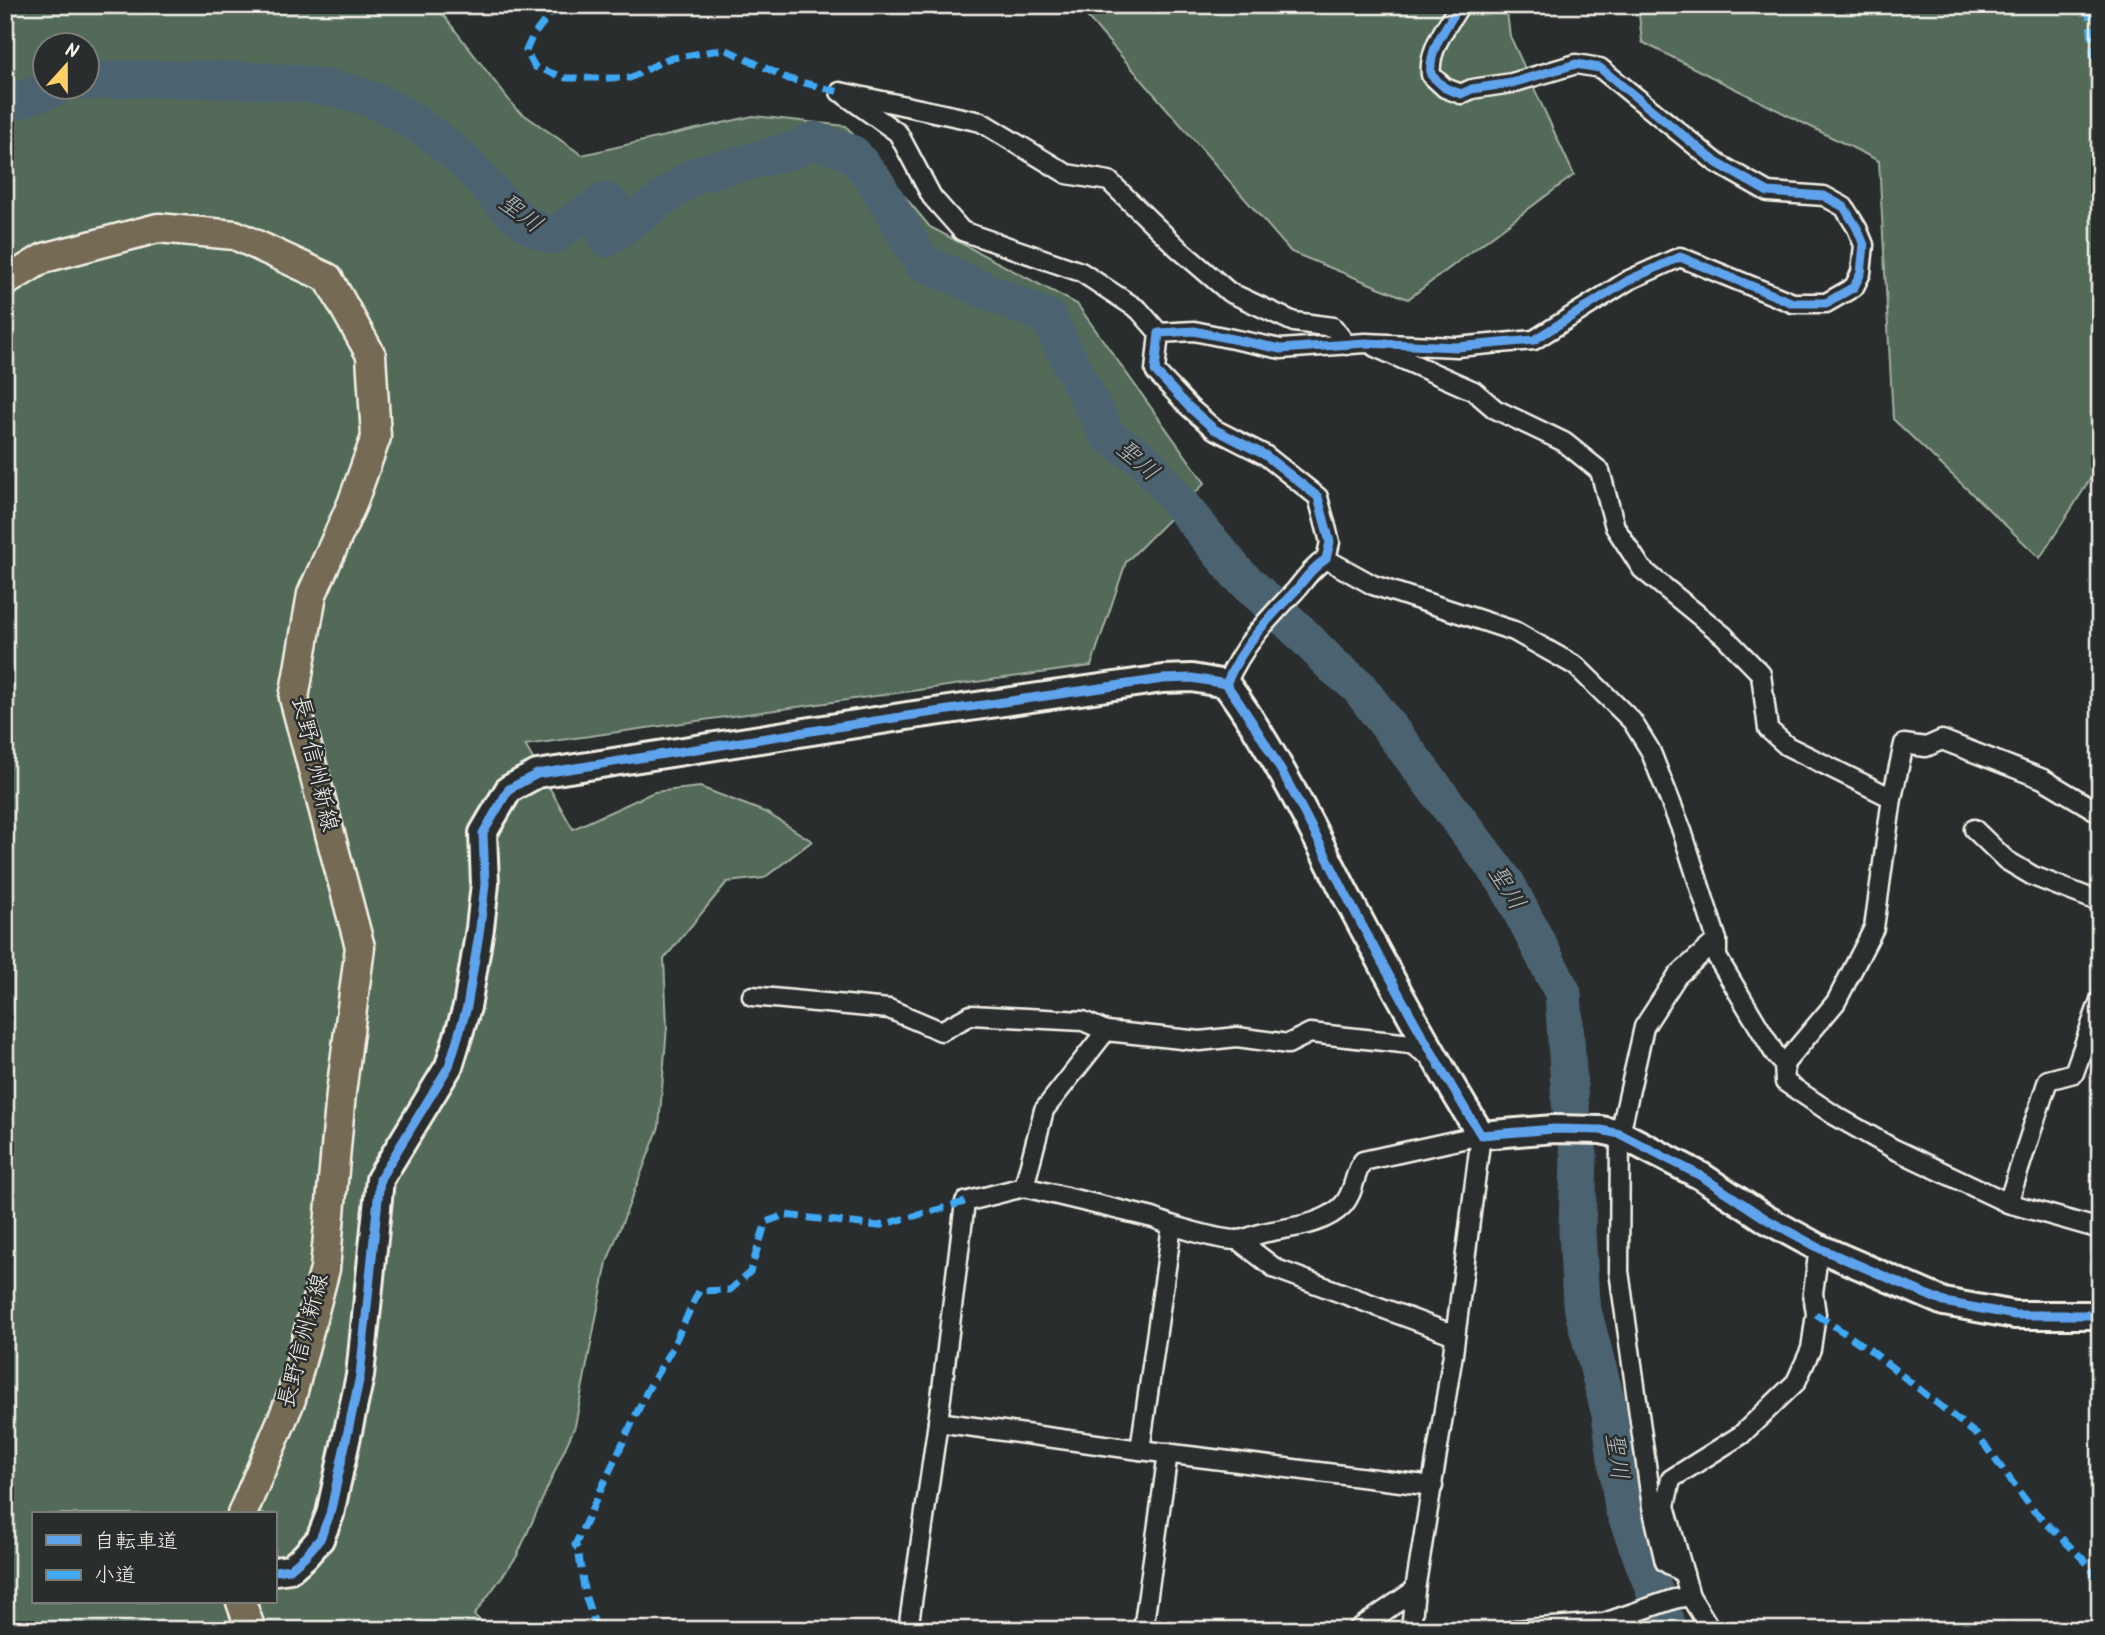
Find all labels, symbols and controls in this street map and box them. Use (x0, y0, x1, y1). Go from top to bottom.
north arrow (32, 32, 102, 102)
text: N (60, 36, 82, 68)
water label: 聖川 (489, 184, 551, 244)
water label: 聖川 (1106, 431, 1168, 491)
street label: 長野信州新線 (281, 693, 347, 835)
water label: 聖川 (1477, 857, 1535, 919)
street label: 長野信州新線 (269, 1270, 339, 1412)
water label: 聖川 (1593, 1430, 1639, 1482)
legend (32, 1512, 276, 1604)
text: 自転車道 (94, 1526, 178, 1559)
text: 小道 (94, 1560, 136, 1593)

